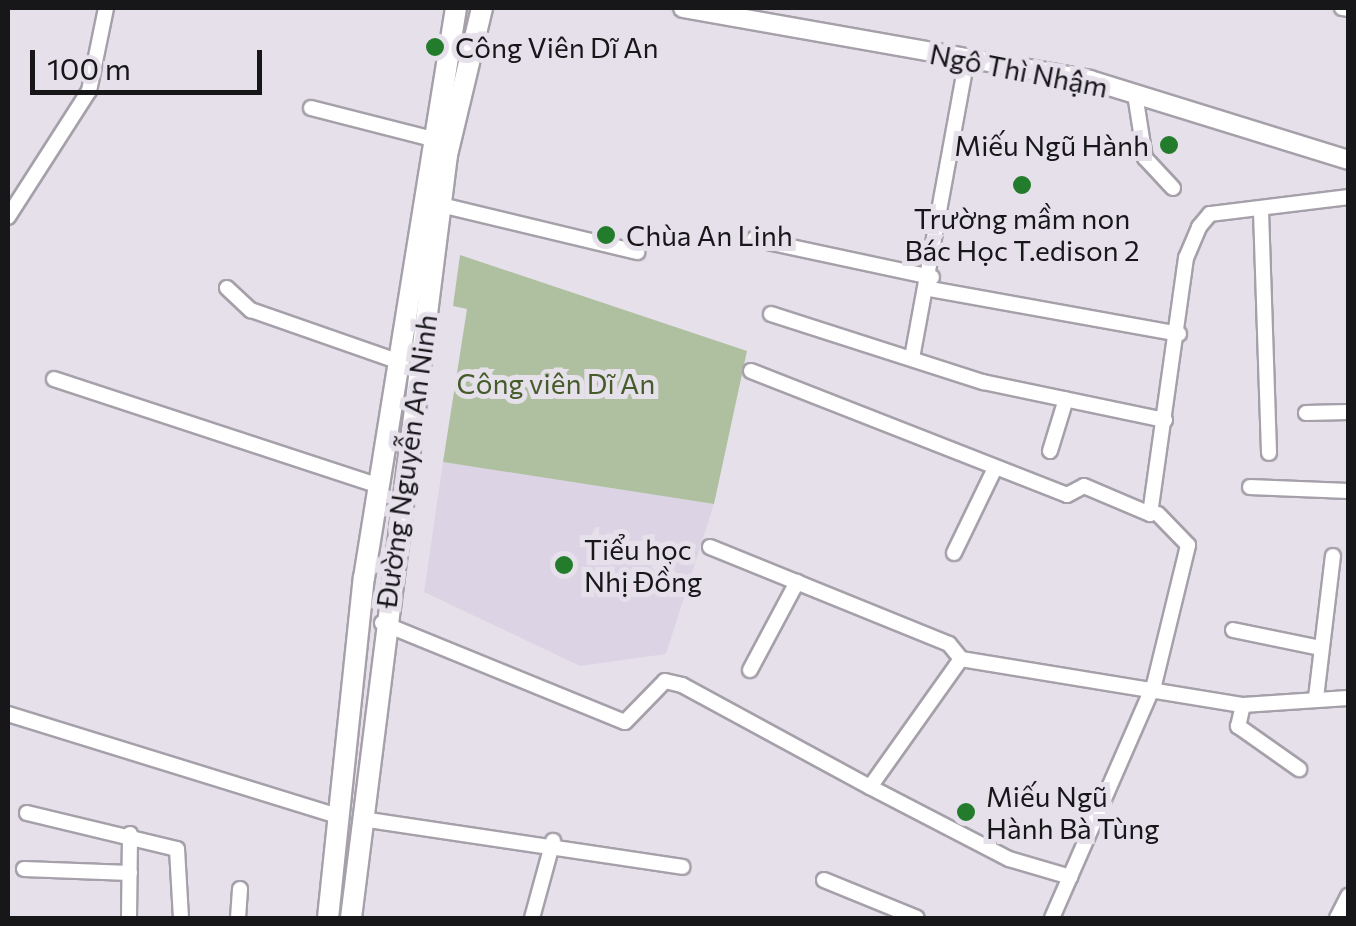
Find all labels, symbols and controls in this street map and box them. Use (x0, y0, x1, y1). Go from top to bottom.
scale bar (35, 30, 268, 92)
place label: Công Viên Dĩ An (455, 30, 659, 64)
marker: Công Viên Dĩ An (424, 36, 446, 58)
street label: Ngô Thì Nhậm (927, 36, 1111, 104)
text: 100 m (47, 49, 131, 86)
place label: Miếu Ngũ Hành (954, 128, 1149, 162)
marker: Miếu Ngũ Hành (1158, 134, 1180, 156)
marker: Trường mầm non Bác Học T.edison 2 (1011, 174, 1033, 196)
place label: Trường mầm non Bác Học T.edison 2 (904, 201, 1140, 267)
place label: Chùa An Linh (626, 218, 793, 252)
marker: Chùa An Linh (595, 224, 617, 246)
street label: Đường Nguyễn An Ninh (369, 312, 443, 610)
park label: Công viên Dĩ An (457, 366, 655, 400)
place label: Tiểu học Nhị Đồng (584, 532, 702, 598)
marker: Tiểu học Nhị Đồng (553, 554, 575, 576)
place label: Miếu Ngũ Hành Bà Tùng (986, 779, 1159, 845)
marker: Miếu Ngũ Hành Bà Tùng (955, 801, 977, 823)

